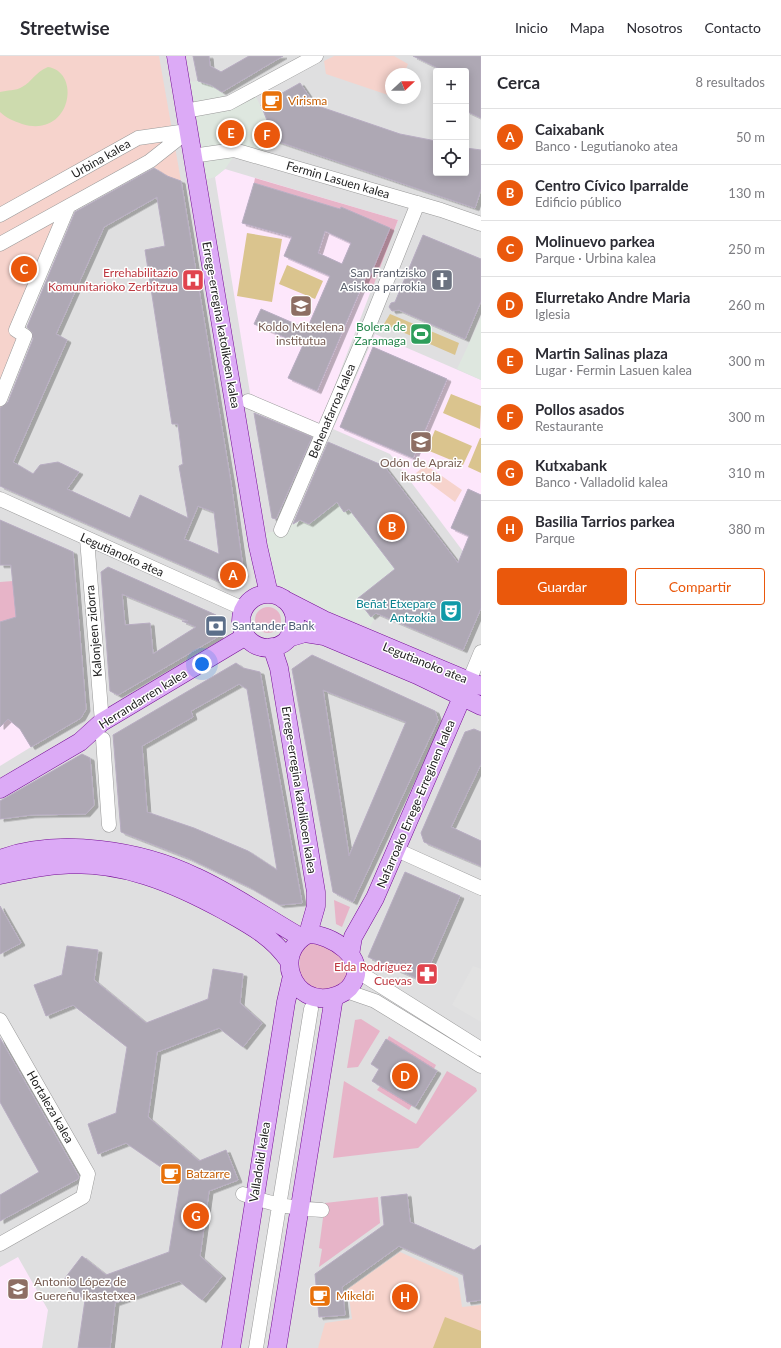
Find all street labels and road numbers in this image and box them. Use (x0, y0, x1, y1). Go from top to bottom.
street label: Urbina kalea (69, 136, 133, 181)
street label: Fermin Lasuen kalea (285, 158, 392, 201)
street label: Errege-erregina katolikoen kalea (199, 240, 244, 410)
street label: Behenafarroa kalea (305, 361, 358, 460)
street label: Legutianoko atea (78, 529, 166, 580)
street label: Kalonjeen zidorra (82, 585, 105, 678)
street label: Legutianoko atea (381, 639, 470, 686)
street label: Herrandarren kalea (96, 665, 190, 732)
street label: Errege-erregina katolikoen kalea (279, 705, 320, 875)
street label: Nafarroako Errege-Erreginen kalea (373, 717, 458, 890)
street label: Hortaleza kalea (24, 1068, 77, 1146)
street label: Valladolid kalea (246, 1121, 273, 1203)

